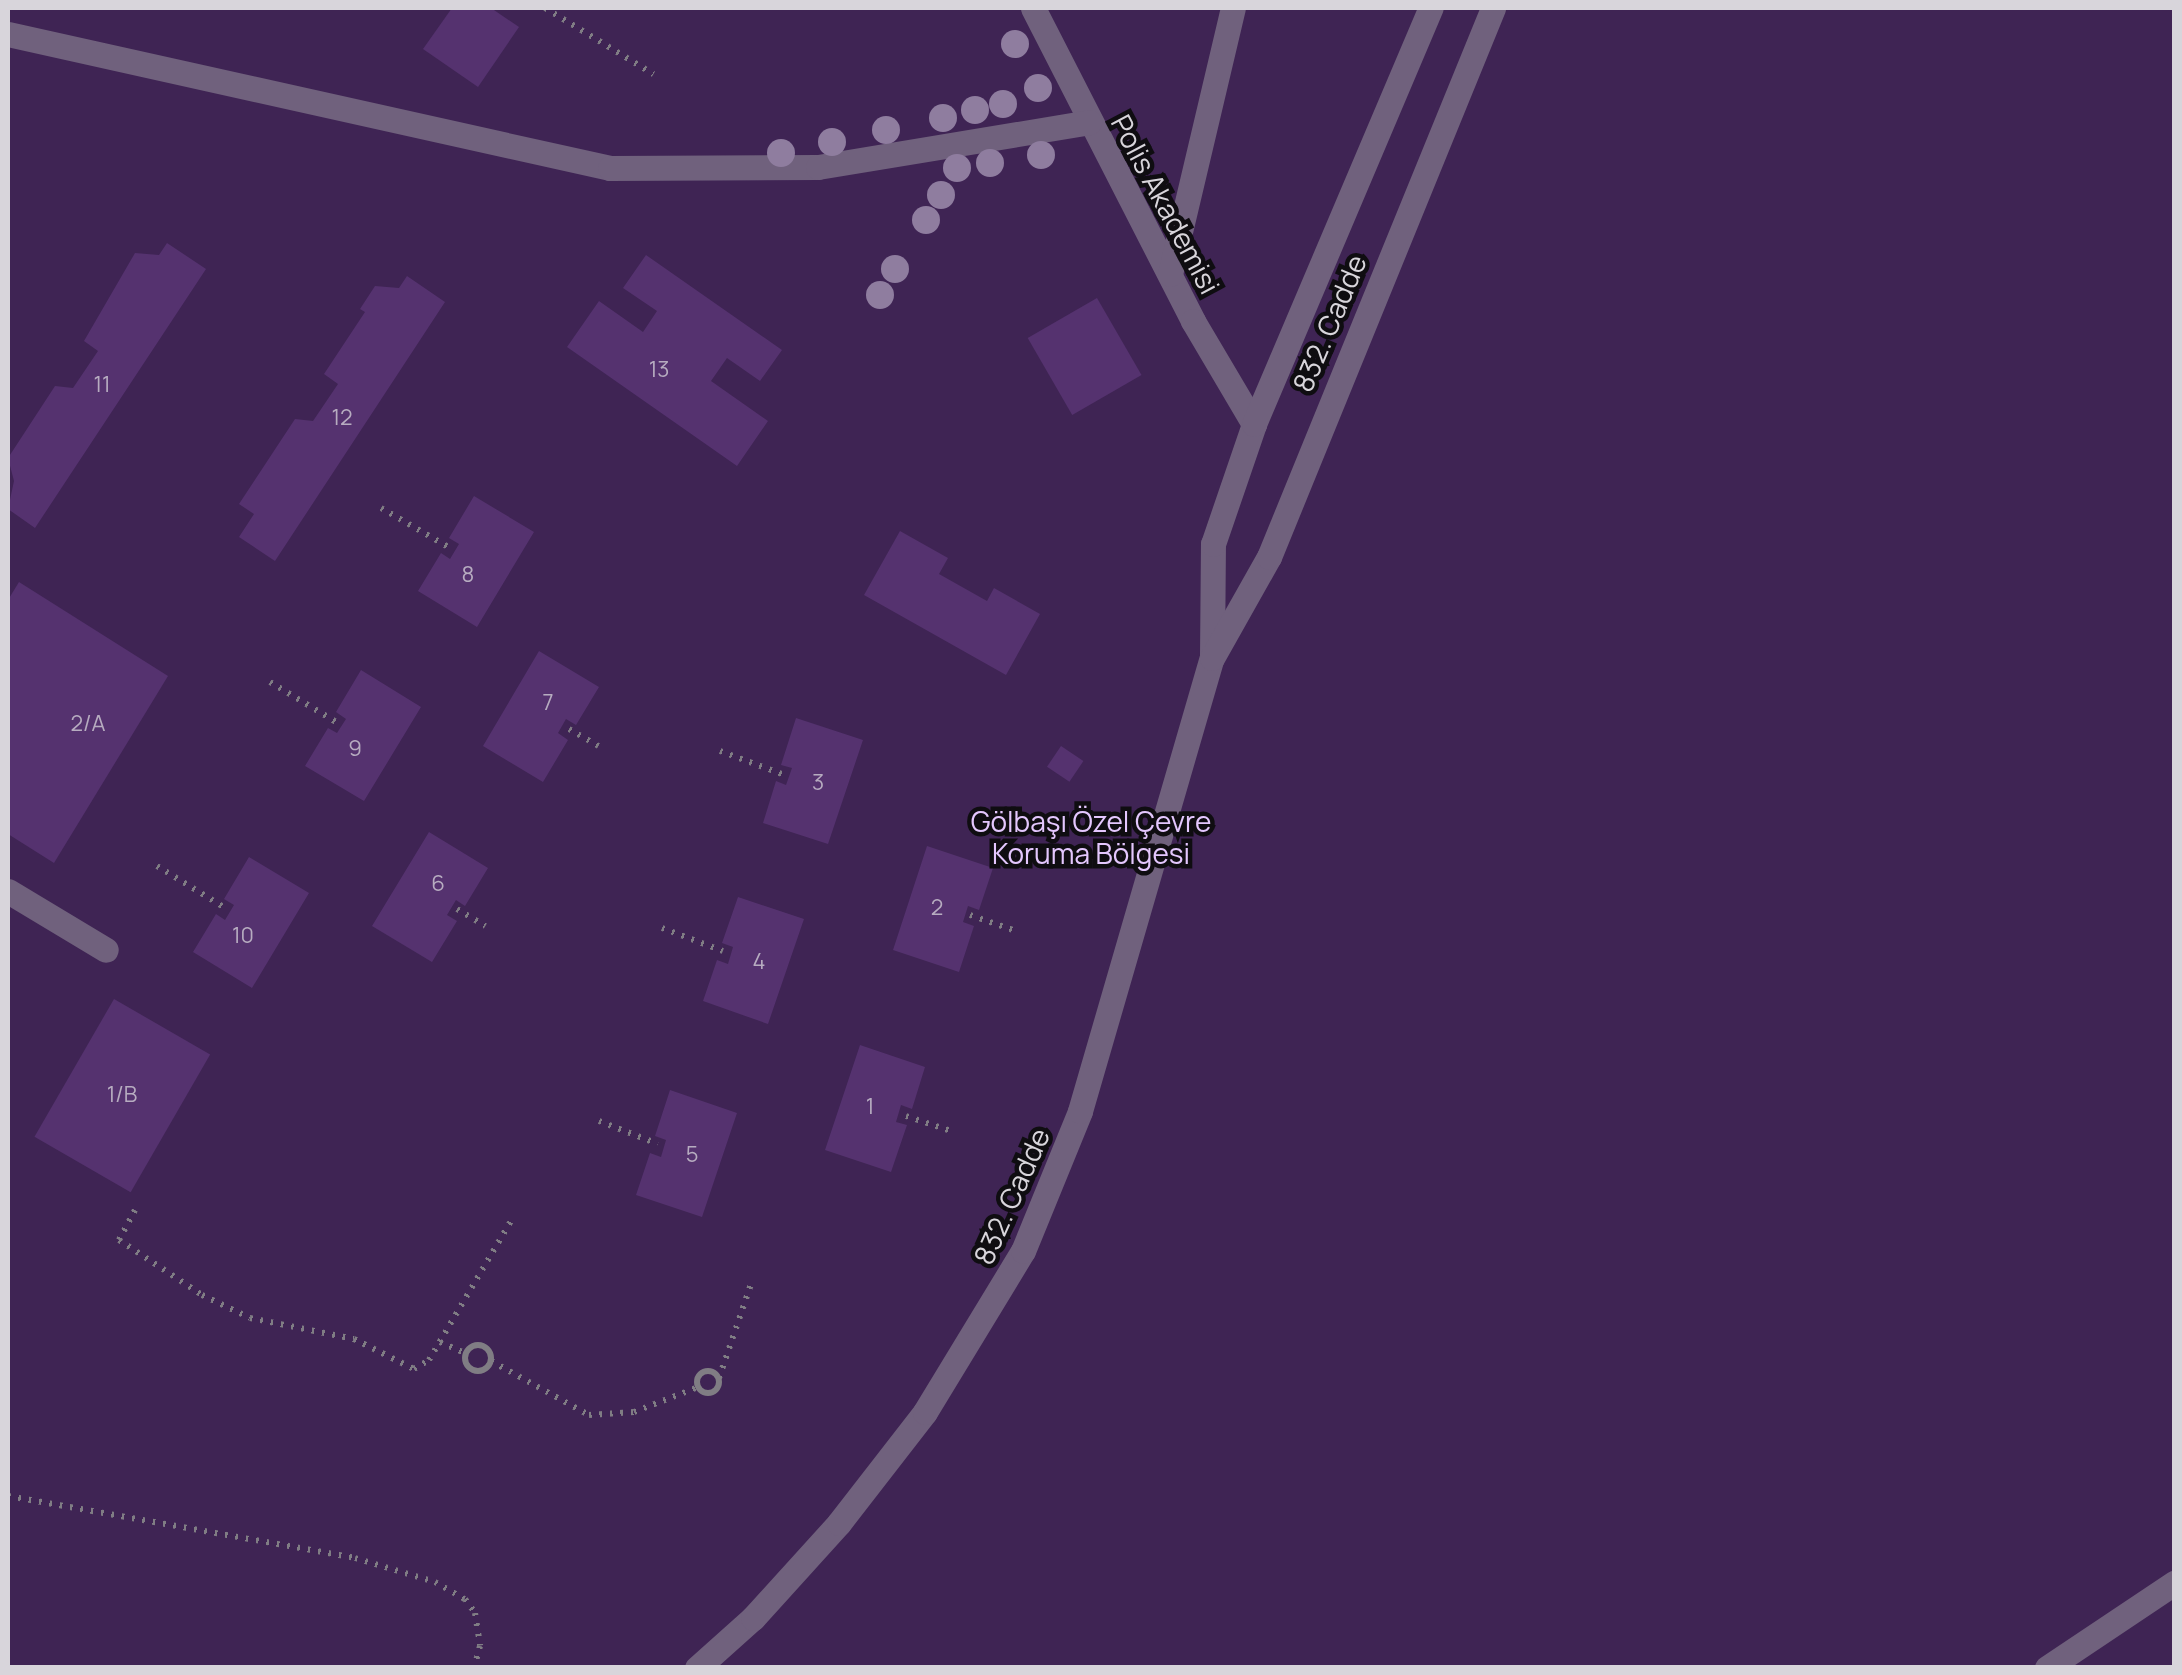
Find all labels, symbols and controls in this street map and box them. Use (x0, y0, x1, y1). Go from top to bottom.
street label: Polis Akademisi (1105, 109, 1227, 299)
street label: 832. Cadde (1285, 249, 1373, 397)
house number: 13 (649, 357, 669, 383)
house number: 11 (93, 372, 111, 398)
house number: 12 (331, 405, 353, 431)
house number: 8 (462, 562, 474, 588)
house number: 7 (542, 690, 554, 716)
house number: 2/A (70, 711, 106, 737)
house number: 9 (348, 736, 362, 762)
house number: 3 (812, 770, 824, 796)
park label: Gölbaşı Özel Çevre Koruma Bölgesi (971, 804, 1211, 870)
house number: 6 (431, 871, 445, 897)
house number: 2 (931, 895, 943, 921)
house number: 10 (232, 923, 254, 949)
house number: 4 (753, 949, 765, 975)
house number: 1/B (107, 1082, 137, 1108)
house number: 1 (866, 1094, 874, 1120)
street label: 832. Cadde (966, 1123, 1056, 1269)
house number: 5 (686, 1142, 698, 1168)

